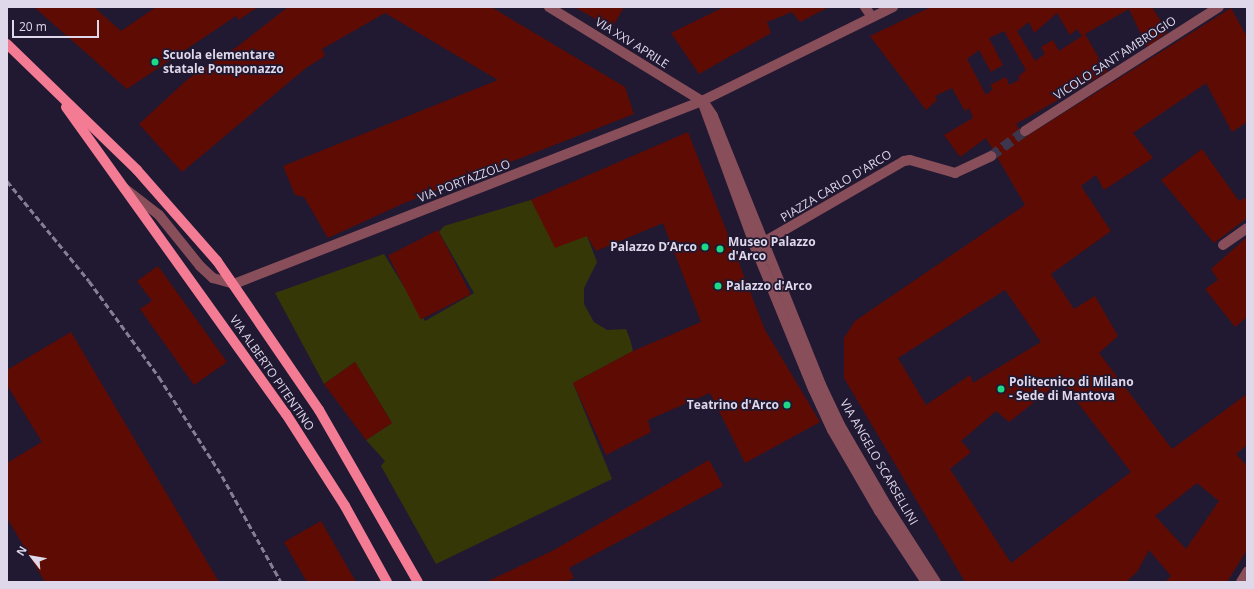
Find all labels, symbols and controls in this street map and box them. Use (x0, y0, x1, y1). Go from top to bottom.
scale bar (14, 12, 101, 38)
street label: VICOLO SANT'AMBROGIO (1051, 13, 1179, 103)
street label: VIA XXV APRILE (593, 15, 671, 71)
text: 20 m (19, 18, 47, 35)
place label: Scuola elementare statale Pomponazzo (163, 48, 284, 76)
marker: Scuola elementare statale Pomponazzo (150, 57, 160, 67)
street label: PIAZZA CARLO D'ARCO (778, 147, 894, 225)
street label: VIA PORTAZZOLO (416, 157, 512, 205)
place label: Museo Palazzo d'Arco (728, 235, 816, 263)
place label: Palazzo D’Arco (610, 240, 697, 254)
marker: Palazzo D’Arco (700, 242, 710, 252)
marker: Museo Palazzo d'Arco (715, 244, 725, 254)
place label: Palazzo d'Arco (726, 279, 812, 293)
marker: Palazzo d'Arco (713, 281, 723, 291)
street label: VIA ALBERTO PITENTINO (227, 313, 317, 433)
place label: Politecnico di Milano - Sede di Mantova (1009, 375, 1134, 403)
marker: Politecnico di Milano - Sede di Mantova (996, 384, 1006, 394)
street label: VIA ANGELO SCARSELLINI (837, 397, 921, 527)
place label: Teatrino d'Arco (687, 398, 779, 412)
marker: Teatrino d'Arco (782, 400, 792, 410)
north arrow (12, 537, 52, 577)
text: N (13, 543, 30, 558)

